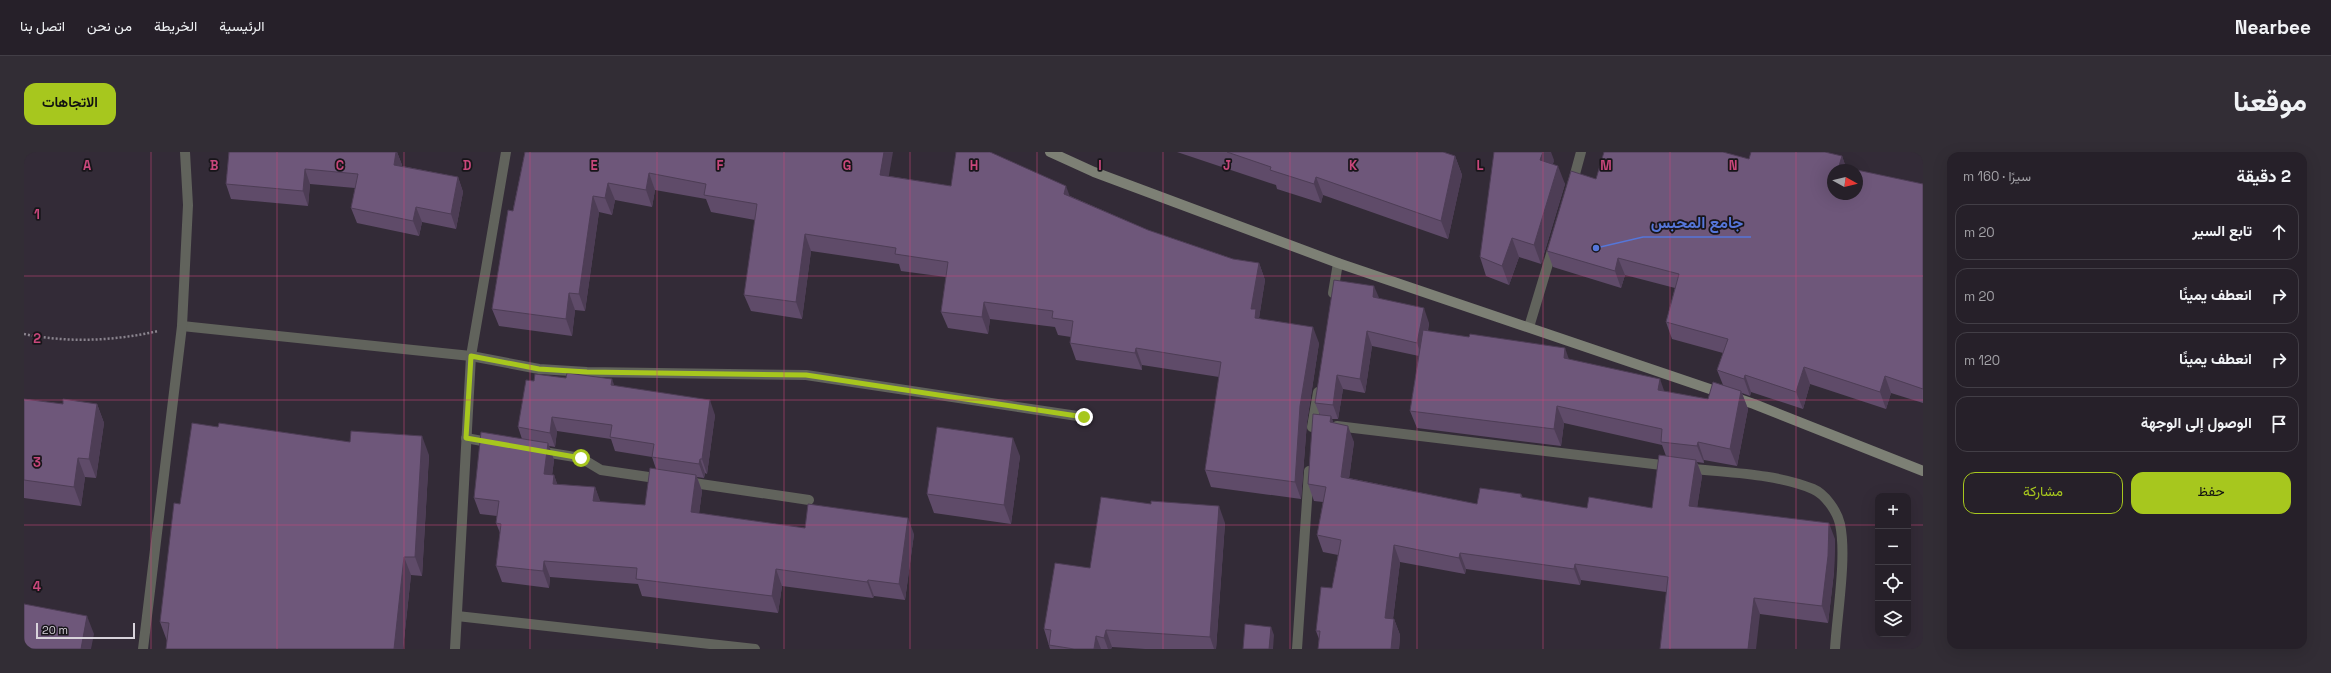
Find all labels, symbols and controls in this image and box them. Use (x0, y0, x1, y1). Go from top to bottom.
text: Nearbee (2235, 15, 2311, 40)
text: اتصل بنا (20, 17, 65, 35)
text: من نحن (87, 17, 132, 35)
text: الخريطة (154, 17, 197, 35)
text: الرئيسية (219, 17, 264, 35)
button: الاتجاهات (24, 83, 116, 125)
text: موقعنا (2233, 83, 2307, 119)
text: A (83, 157, 92, 174)
text: B (210, 157, 219, 174)
text: C (336, 157, 344, 174)
text: D (463, 157, 472, 174)
text: E (590, 157, 598, 174)
text: F (717, 157, 724, 174)
text: G (843, 157, 851, 174)
text: H (970, 157, 978, 174)
text: I (1098, 157, 1102, 174)
text: J (1223, 157, 1231, 174)
text: K (1349, 157, 1358, 174)
text: L (1476, 157, 1484, 174)
text: M (1600, 157, 1612, 174)
text: N (1729, 157, 1737, 174)
north arrow (1827, 164, 1863, 200)
text: 2 دقيقة (2236, 165, 2291, 187)
text: سيرًا · 160 m (1963, 168, 2031, 185)
text: 1 (34, 206, 40, 223)
callout: جامع المحبس (1643, 209, 1751, 237)
text: جامع المحبس (1651, 212, 1743, 234)
text: تابع السير (2192, 221, 2252, 240)
icon: ahead (2268, 221, 2290, 243)
text: 20 m (1964, 224, 1995, 241)
text: انعطف يمينًا (2179, 285, 2252, 304)
icon: right (2268, 285, 2290, 307)
text: 20 m (1964, 288, 1995, 305)
text: 2 (33, 330, 41, 347)
text: انعطف يمينًا (2179, 349, 2252, 368)
icon: right (2268, 349, 2290, 371)
text: 120 m (1964, 352, 2000, 369)
route end (1075, 408, 1093, 426)
text: الوصول إلى الوجهة (2141, 413, 2252, 432)
icon: arrive (2268, 413, 2290, 435)
route start (572, 449, 590, 467)
text: 3 (33, 454, 41, 471)
button: مشاركة (1963, 472, 2123, 514)
button: حفظ (2131, 472, 2291, 514)
map controls (1875, 493, 1911, 637)
button: + (1875, 493, 1911, 529)
button: − (1875, 529, 1911, 565)
button: locate (1875, 565, 1911, 601)
text: 4 (33, 578, 41, 595)
button: layers (1875, 601, 1911, 637)
scale bar (36, 621, 135, 640)
text: 20 m (42, 623, 68, 637)

